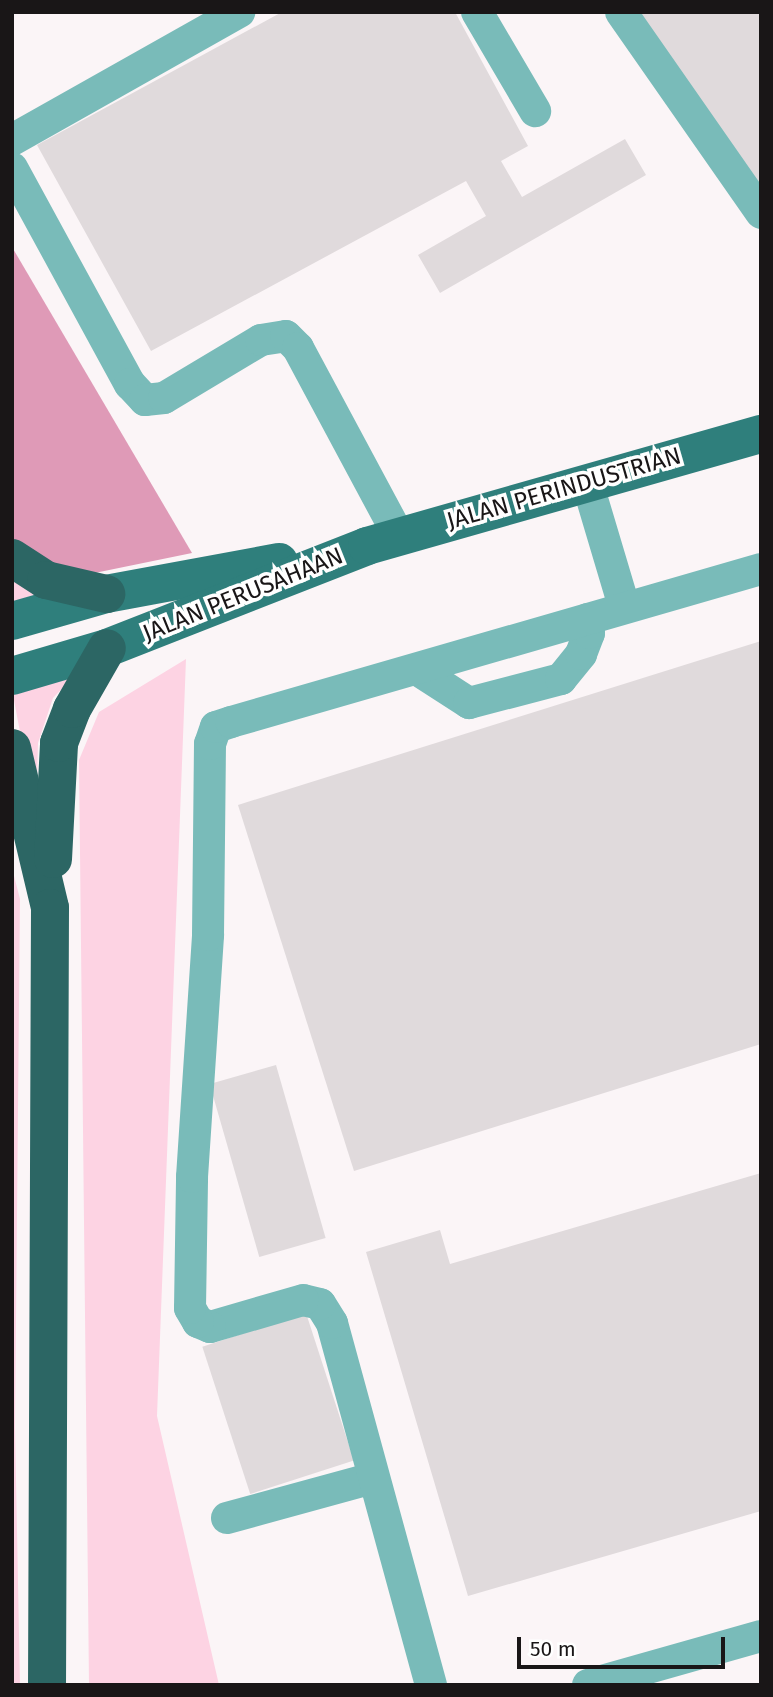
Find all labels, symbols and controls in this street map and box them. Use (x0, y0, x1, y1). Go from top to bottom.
street label: JALAN PERINDUSTRIAN (444, 442, 684, 536)
street label: JALAN PERUSAHAAN (139, 542, 347, 648)
scale bar (521, 1624, 729, 1668)
text: 50 m (530, 1636, 576, 1662)

